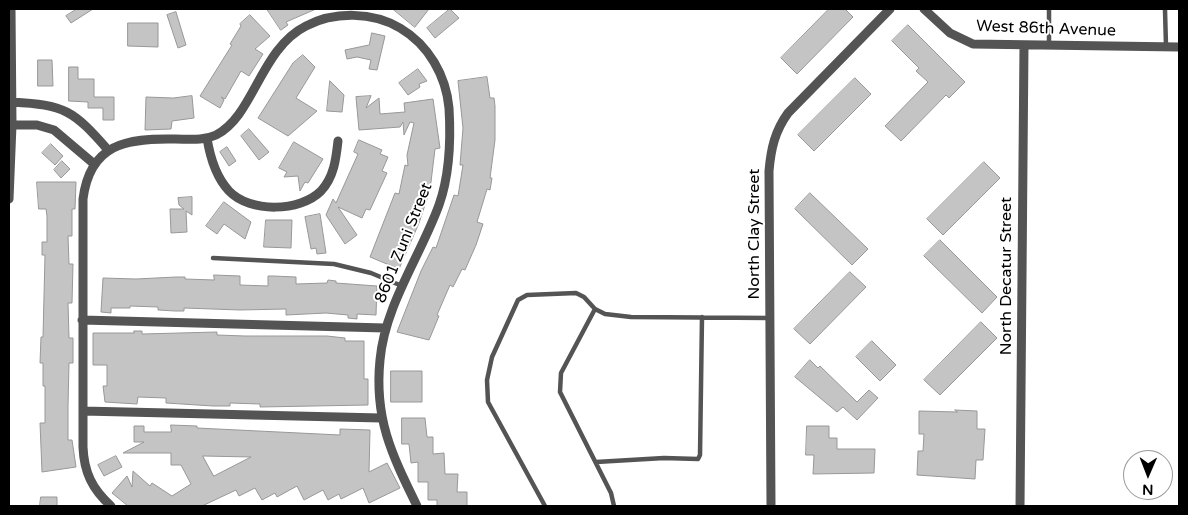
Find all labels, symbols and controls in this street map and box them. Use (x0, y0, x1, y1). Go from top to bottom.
street label: West 86th Avenue (976, 17, 1116, 41)
street label: North Clay Street (745, 169, 765, 299)
street label: 8601 Zuni Street (371, 180, 437, 306)
street label: North Decatur Street (997, 197, 1017, 355)
north arrow (1123, 450, 1173, 500)
text: N (1142, 481, 1154, 498)

